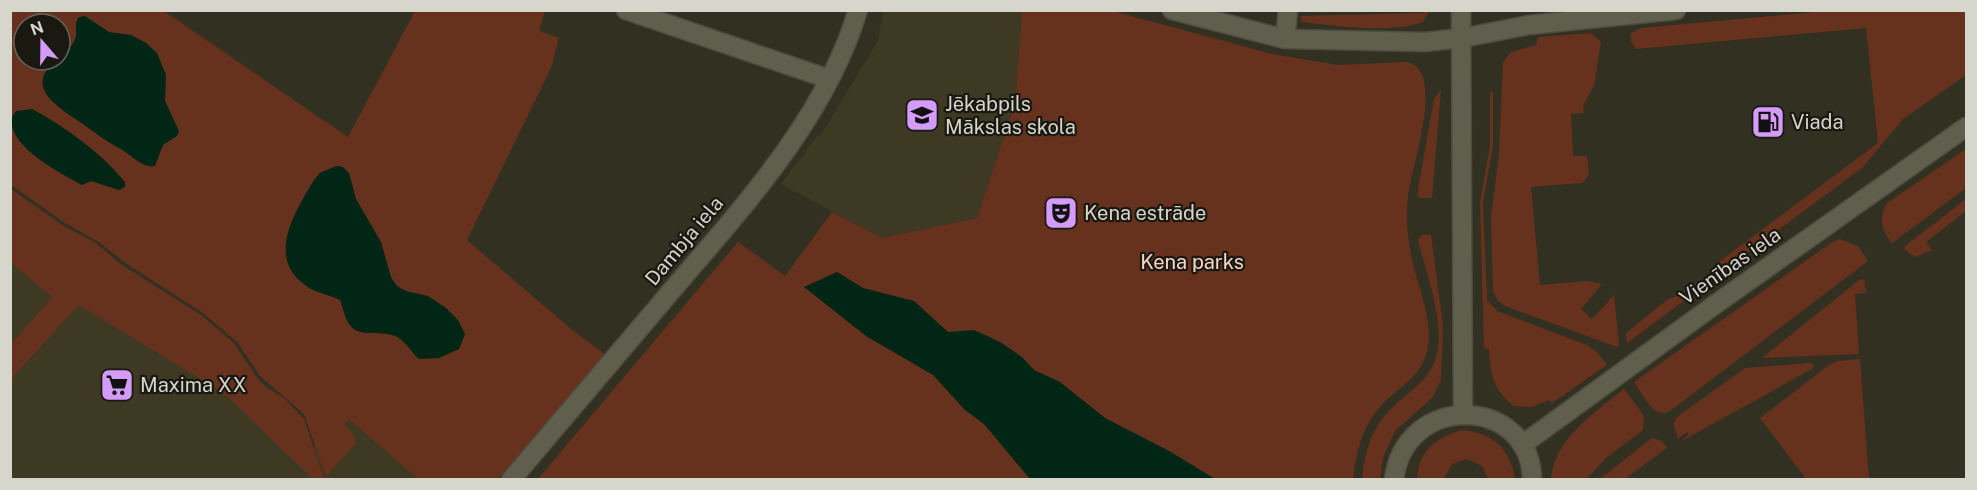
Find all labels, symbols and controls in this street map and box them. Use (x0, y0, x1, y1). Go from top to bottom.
north arrow (12, 12, 72, 72)
text: N (28, 17, 46, 39)
place label: Jēkabpils Mākslas skola (945, 92, 1076, 139)
school or university icon: Jēkabpils Mākslas skola (904, 97, 940, 133)
fuel station icon: Viada (1750, 104, 1786, 140)
place label: Viada (1791, 110, 1843, 134)
street label: Dambja iela (640, 192, 728, 290)
theatre icon: Kena estrāde (1043, 195, 1079, 231)
place label: Kena estrāde (1084, 201, 1206, 225)
street label: Vienības iela (1675, 222, 1785, 310)
park label: Kena parks (1140, 250, 1244, 274)
supermarket icon: Maxima XX (99, 367, 135, 403)
place label: Maxima XX (140, 373, 247, 397)

